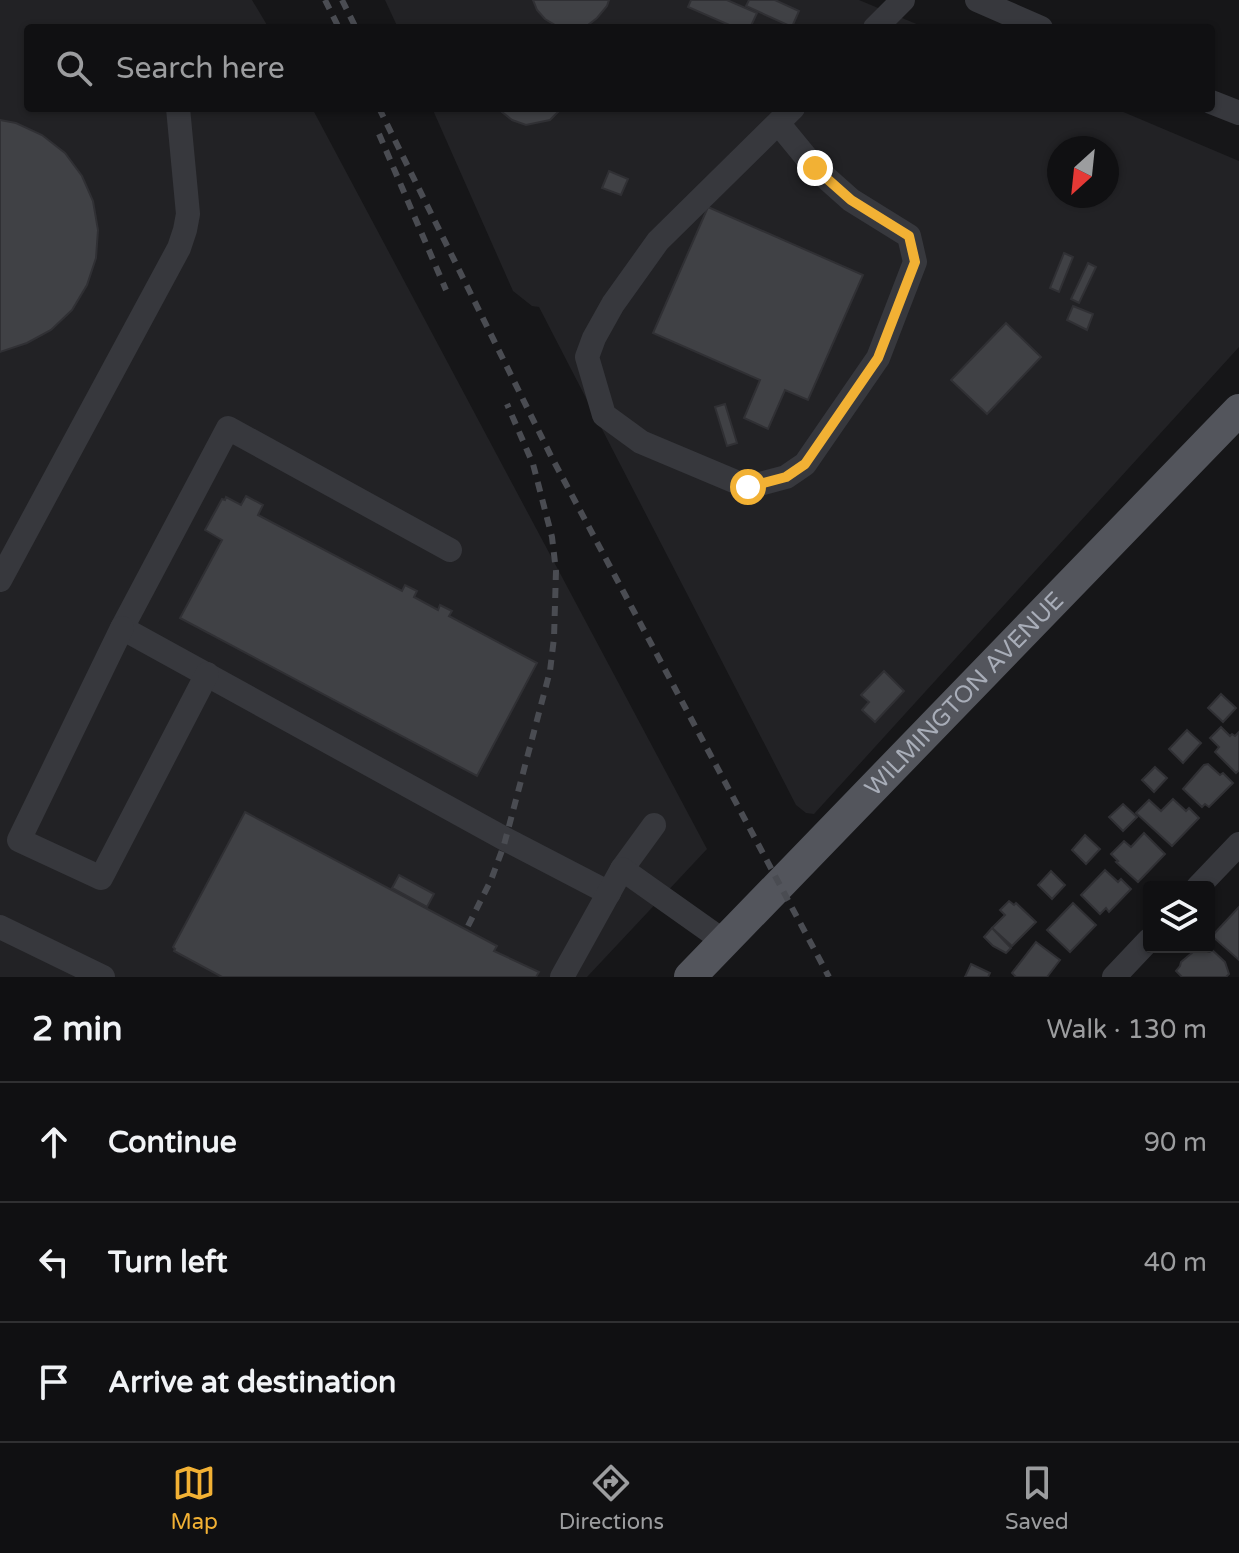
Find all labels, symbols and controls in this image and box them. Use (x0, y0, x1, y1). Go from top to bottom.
search box (24, 24, 1215, 112)
icon: search (52, 46, 96, 90)
text: Search here (116, 50, 285, 87)
north arrow (1047, 136, 1119, 208)
route end (797, 150, 833, 186)
route start (730, 469, 766, 505)
street label: WILMINGTON AVENUE (859, 586, 1069, 802)
map controls (1143, 881, 1215, 953)
button: layers (1143, 881, 1215, 953)
text: 2 min (32, 1009, 123, 1050)
text: Walk · 130 m (1047, 1014, 1207, 1045)
icon: ahead (32, 1120, 76, 1164)
text: Continue (108, 1124, 237, 1161)
text: 90 m (1144, 1127, 1207, 1158)
icon: left (32, 1240, 76, 1284)
text: Turn left (108, 1244, 227, 1281)
text: 40 m (1144, 1247, 1207, 1278)
icon: arrive (32, 1360, 76, 1404)
text: Arrive at destination (108, 1364, 396, 1401)
tab: Map (170, 1461, 218, 1535)
tab: Directions (559, 1461, 664, 1535)
tab: Saved (1005, 1461, 1069, 1535)

